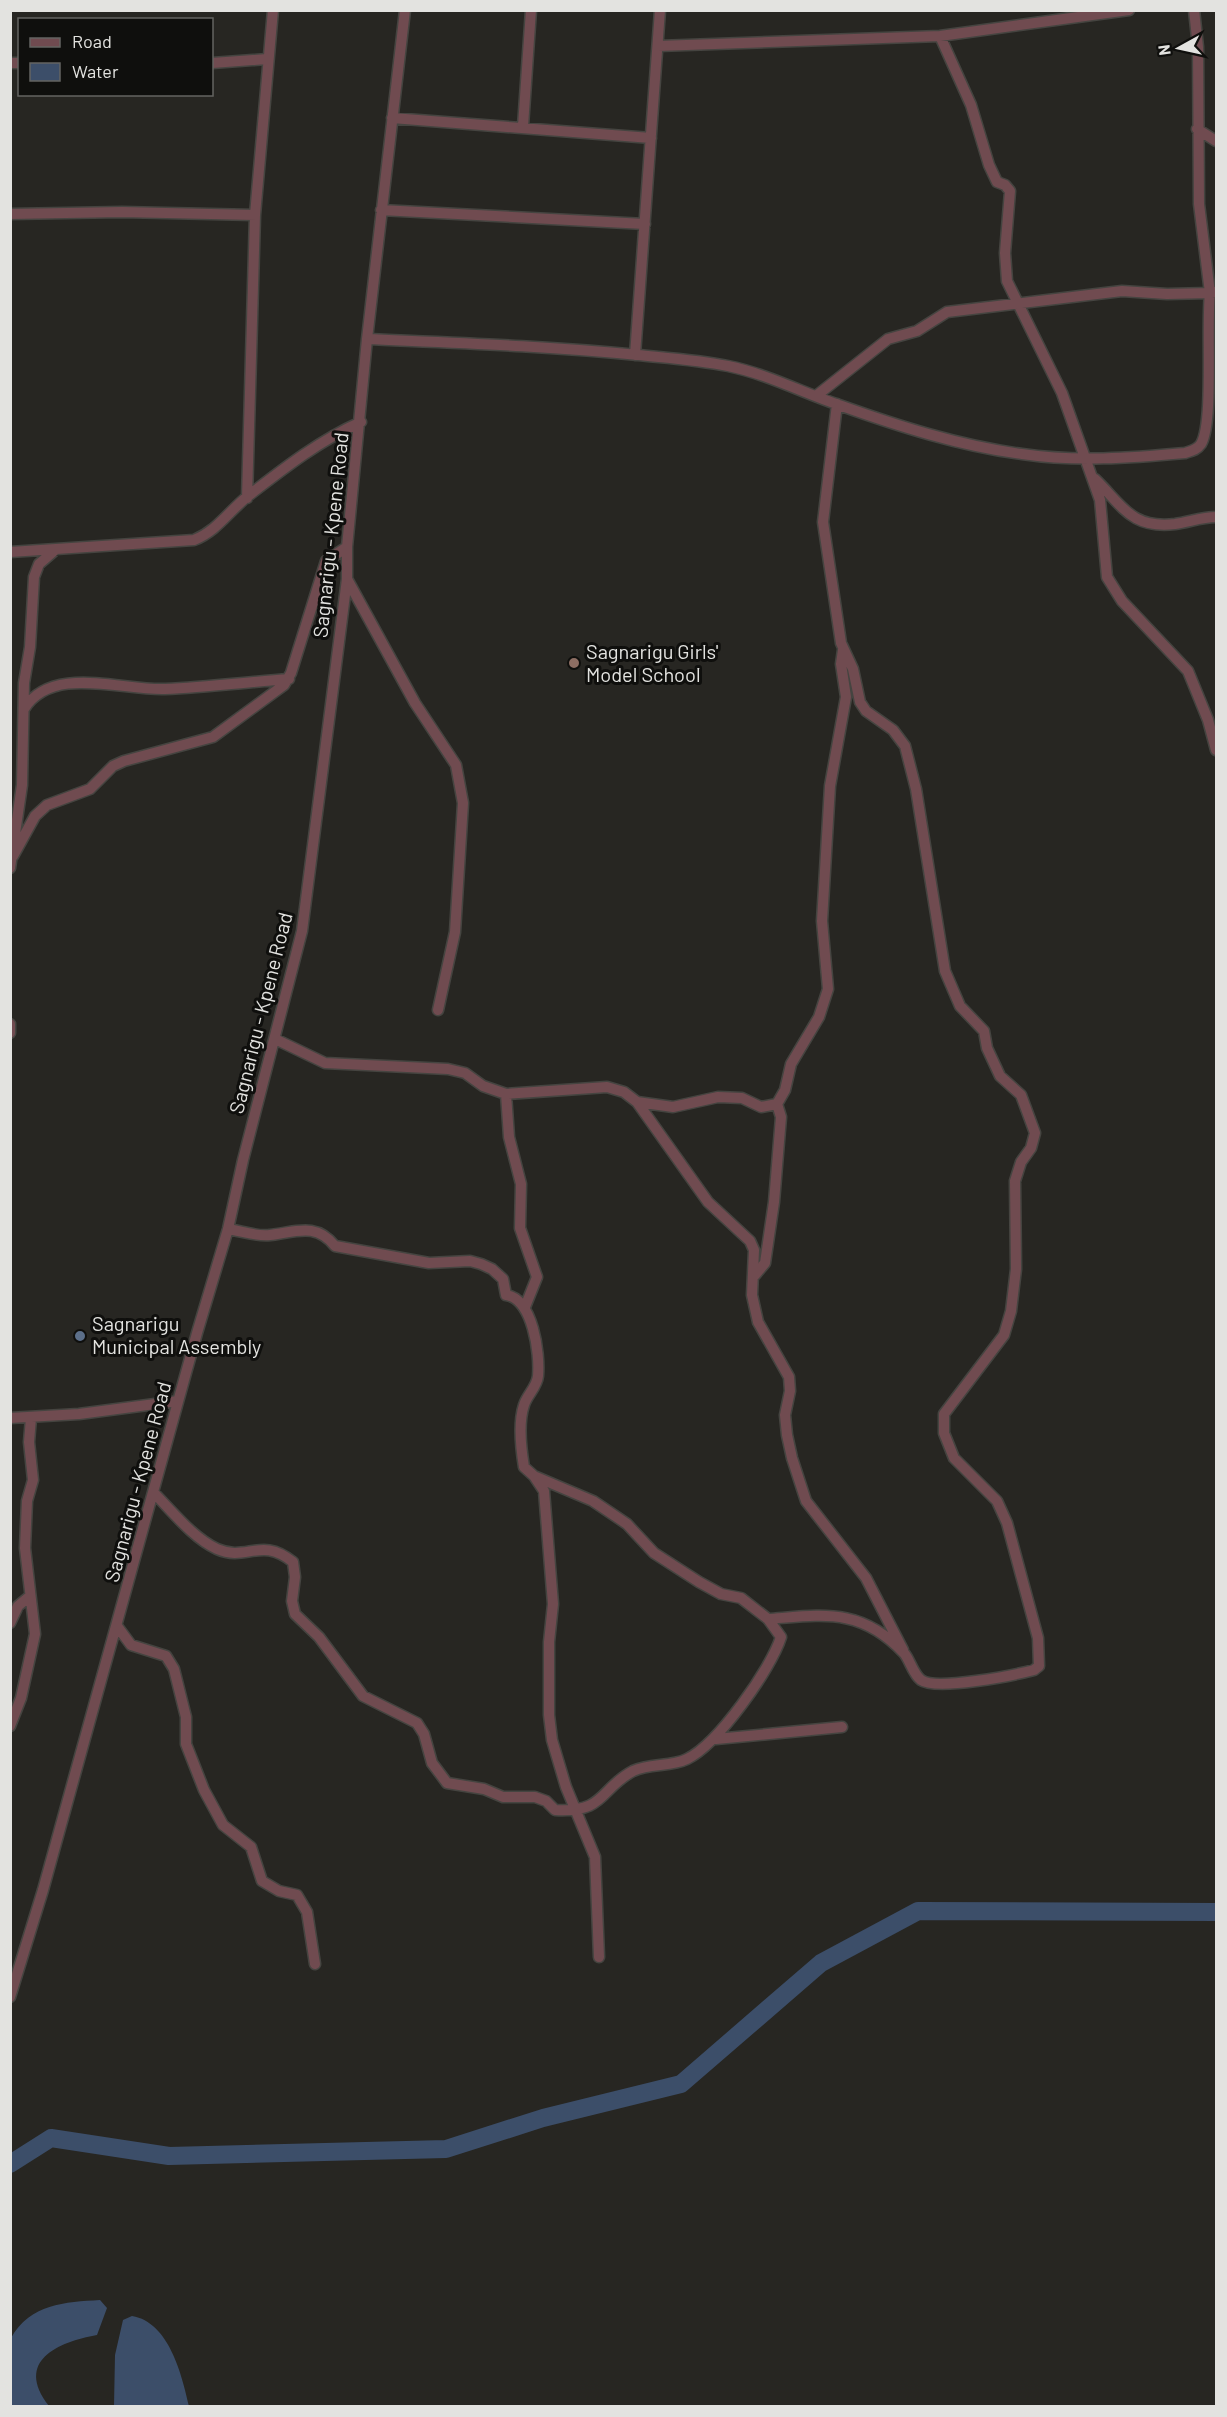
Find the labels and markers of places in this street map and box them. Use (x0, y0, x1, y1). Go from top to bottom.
place label: Sagnarigu Girls' Model School (586, 639, 719, 686)
marker: Sagnarigu Girls' Model School (567, 656, 581, 670)
place label: Sagnarigu Municipal Assembly (92, 1311, 261, 1358)
marker: Sagnarigu Municipal Assembly (73, 1329, 87, 1343)

